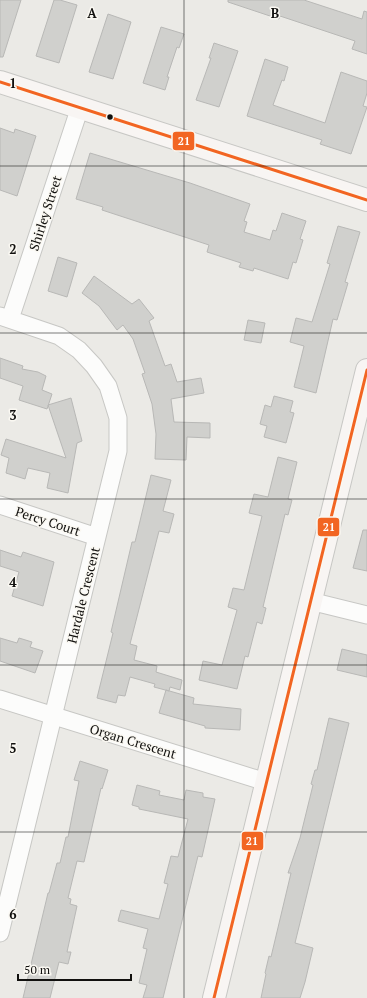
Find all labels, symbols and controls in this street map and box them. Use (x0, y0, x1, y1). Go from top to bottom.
text: A (87, 4, 97, 22)
text: B (271, 4, 279, 22)
text: 1 (9, 74, 17, 92)
unlabelled marker (105, 112, 115, 122)
line badge: 21 (172, 131, 195, 151)
text: 21 (178, 134, 190, 148)
street label: Shirley Street (24, 173, 66, 253)
text: 2 (9, 240, 17, 258)
text: 3 (9, 406, 17, 424)
street label: Percy Court (13, 502, 83, 540)
line badge: 21 (317, 517, 340, 537)
text: 21 (323, 520, 335, 534)
street label: Hardale Crescent (62, 545, 104, 645)
text: 4 (9, 573, 17, 591)
street label: Organ Crescent (88, 719, 179, 763)
text: 5 (9, 739, 17, 757)
line badge: 21 (241, 831, 264, 851)
text: 21 (246, 834, 258, 848)
text: 6 (9, 905, 17, 923)
scale bar (18, 956, 131, 982)
text: 50 m (24, 962, 51, 977)

